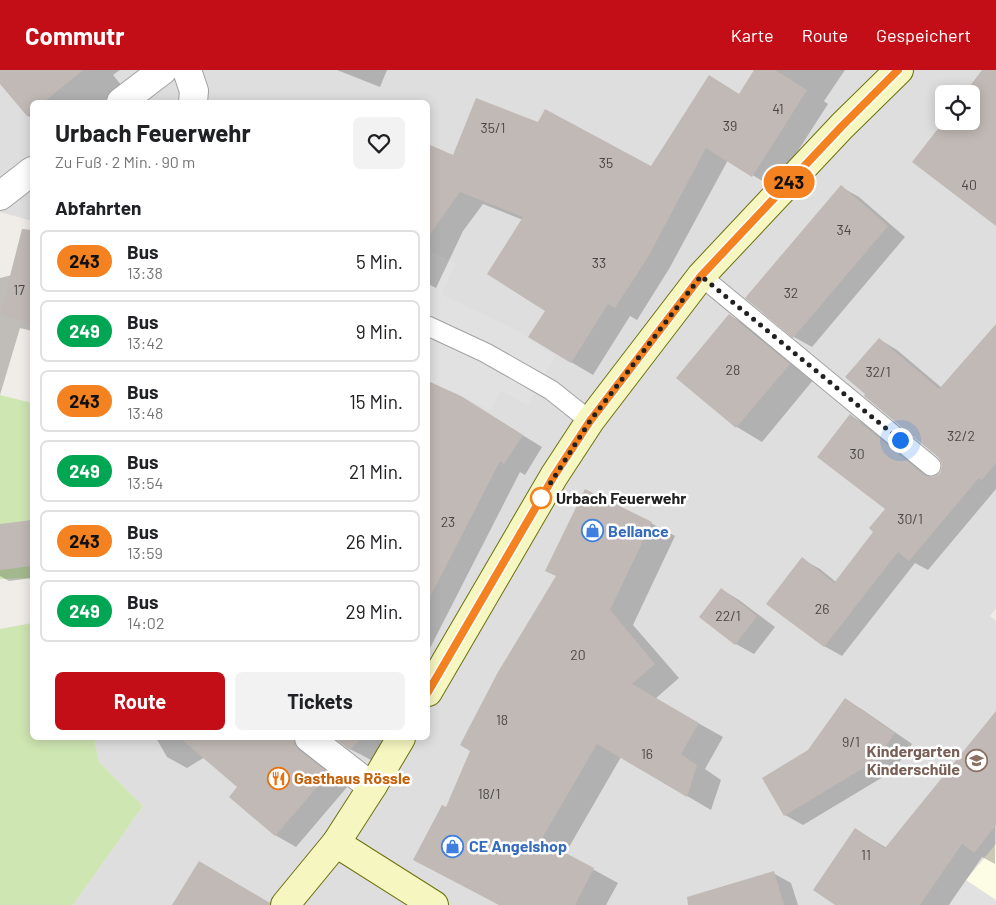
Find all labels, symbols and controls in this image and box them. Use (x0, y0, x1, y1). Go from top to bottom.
text: Commutr (25, 21, 124, 50)
text: Karte (731, 24, 774, 46)
text: Route (802, 24, 848, 46)
text: Gespeichert (876, 24, 971, 46)
map controls (935, 85, 980, 130)
button: locate (935, 85, 980, 130)
house number: 41 (772, 100, 784, 117)
button: heart (353, 117, 405, 169)
house number: 39 (723, 117, 737, 134)
text: Urbach Feuerwehr (55, 118, 251, 147)
house number: 35/1 (481, 119, 505, 136)
text: Zu Fuß · 2 Min. · 90 m (55, 152, 195, 171)
house number: 35 (599, 154, 613, 171)
line badge: 243 (760, 166, 818, 198)
text: 243 (774, 171, 804, 193)
house number: 40 (961, 176, 977, 193)
text: Abfahrten (55, 196, 141, 219)
house number: 34 (837, 221, 851, 238)
text: Bus (127, 240, 159, 263)
text: 243 (69, 250, 100, 272)
text: 5 Min. (356, 250, 403, 273)
house number: 33 (592, 254, 606, 271)
text: 13:38 (127, 263, 163, 282)
house number: 17 (13, 281, 25, 298)
house number: 32 (784, 284, 798, 301)
text: Bus (127, 310, 159, 333)
text: 249 (69, 320, 100, 342)
text: 9 Min. (356, 320, 403, 343)
text: 13:42 (127, 333, 164, 352)
house number: 28 (726, 361, 740, 378)
house number: 32/1 (865, 363, 891, 380)
text: Bus (127, 380, 159, 403)
text: 243 (69, 390, 100, 412)
text: 15 Min. (349, 390, 403, 413)
text: 13:48 (127, 403, 163, 422)
house number: 32/2 (947, 427, 975, 444)
your location (888, 428, 913, 453)
house number: 30 (849, 445, 865, 462)
text: Bus (127, 450, 159, 473)
text: 249 (69, 460, 100, 482)
text: 21 Min. (349, 460, 403, 483)
text: 13:54 (127, 473, 163, 492)
marker: Urbach Feuerwehr (530, 487, 552, 509)
place label: Urbach Feuerwehr (556, 488, 686, 507)
house number: 30/1 (897, 510, 923, 527)
house number: 23 (441, 513, 455, 530)
shop icon: Bellance (580, 519, 604, 543)
text: Bus (127, 520, 159, 543)
place label: Bellance (608, 521, 669, 540)
text: 243 (69, 530, 100, 552)
text: 26 Min. (346, 530, 403, 553)
text: 13:59 (127, 543, 163, 562)
text: Bus (127, 590, 159, 613)
text: 249 (69, 600, 100, 622)
text: 29 Min. (346, 600, 403, 623)
house number: 26 (815, 600, 829, 617)
house number: 22/1 (715, 607, 741, 624)
text: 14:02 (127, 613, 164, 632)
house number: 20 (570, 646, 586, 663)
button: Route (55, 672, 225, 730)
button: Tickets (235, 672, 405, 730)
house number: 18 (496, 711, 508, 728)
house number: 9/1 (842, 733, 860, 750)
place label: Kindergarten Kinderschüle (867, 741, 960, 778)
house number: 16 (641, 745, 653, 762)
school or university icon: Kindergarten Kinderschüle (964, 748, 988, 772)
restaurant icon: Gasthaus Rössle (266, 766, 290, 790)
place label: Gasthaus Rössle (294, 768, 411, 787)
house number: 18/1 (478, 785, 500, 802)
shop icon: CE Angelshop (441, 834, 465, 858)
place label: CE Angelshop (469, 836, 567, 855)
house number: 11 (861, 846, 871, 863)

